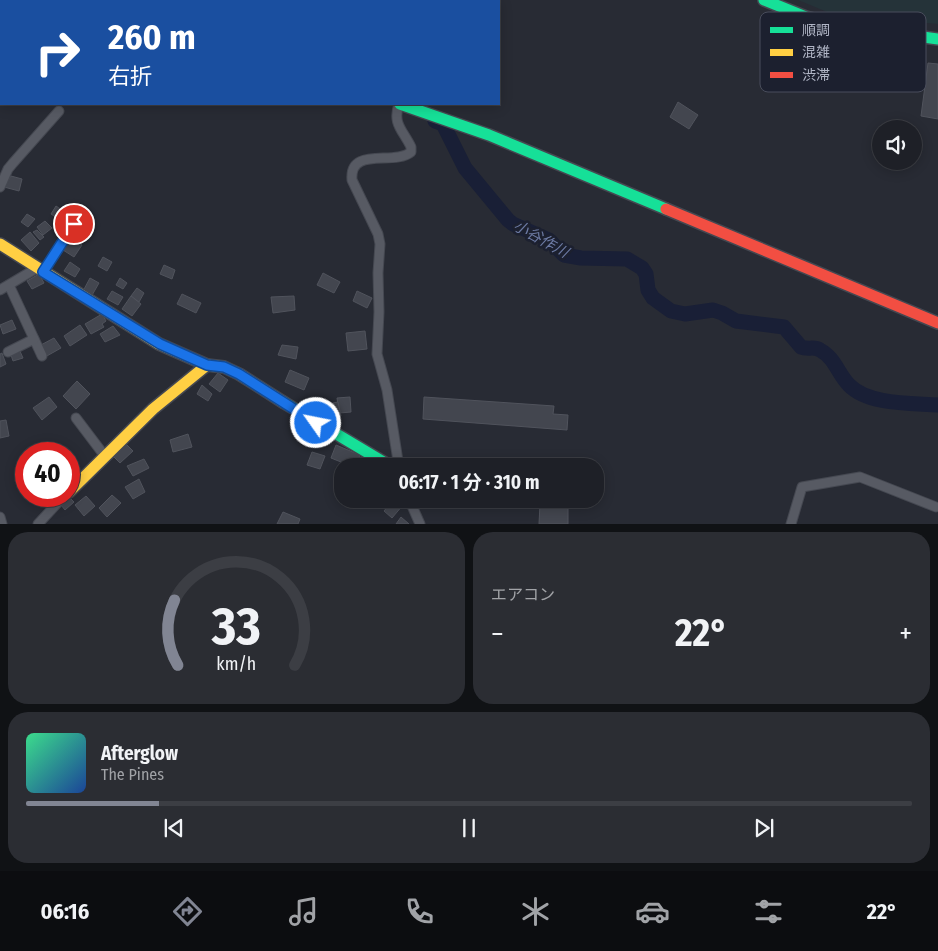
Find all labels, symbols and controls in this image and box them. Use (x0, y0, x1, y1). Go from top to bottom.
legend (760, 12, 926, 92)
text: 260 m (108, 16, 196, 58)
icon: right (25, 20, 90, 85)
text: 順調 (802, 22, 830, 39)
text: 混雑 (802, 44, 830, 61)
text: 右折 (108, 63, 152, 90)
text: 渋滞 (802, 67, 830, 84)
map controls (872, 120, 922, 170)
button: sound (872, 120, 922, 170)
pin (53, 203, 95, 245)
icon: arrive (60, 210, 88, 238)
water label: 小谷作川 (510, 217, 573, 262)
position arrow (289, 396, 341, 448)
speed limit sign: 40 (15, 442, 80, 507)
text: 06:17 · 1 分 · 310 m (398, 471, 540, 494)
text: エアコン (491, 585, 555, 604)
text: 33 (211, 595, 261, 658)
text: 22° (675, 610, 728, 656)
text: − (491, 617, 504, 650)
text: + (899, 617, 912, 650)
text: km/h (217, 653, 256, 675)
text: Afterglow (101, 742, 178, 765)
text: The Pines (101, 765, 164, 784)
icon: previous (160, 814, 188, 842)
icon: pause (455, 814, 483, 842)
icon: next (750, 814, 778, 842)
icon: directions (170, 894, 205, 929)
icon: music (286, 894, 321, 929)
icon: phone (402, 894, 437, 929)
icon: climate (518, 894, 553, 929)
icon: car (635, 894, 670, 929)
icon: filters (751, 894, 786, 929)
text: 06:16 (41, 898, 89, 925)
text: 22° (867, 898, 897, 925)

